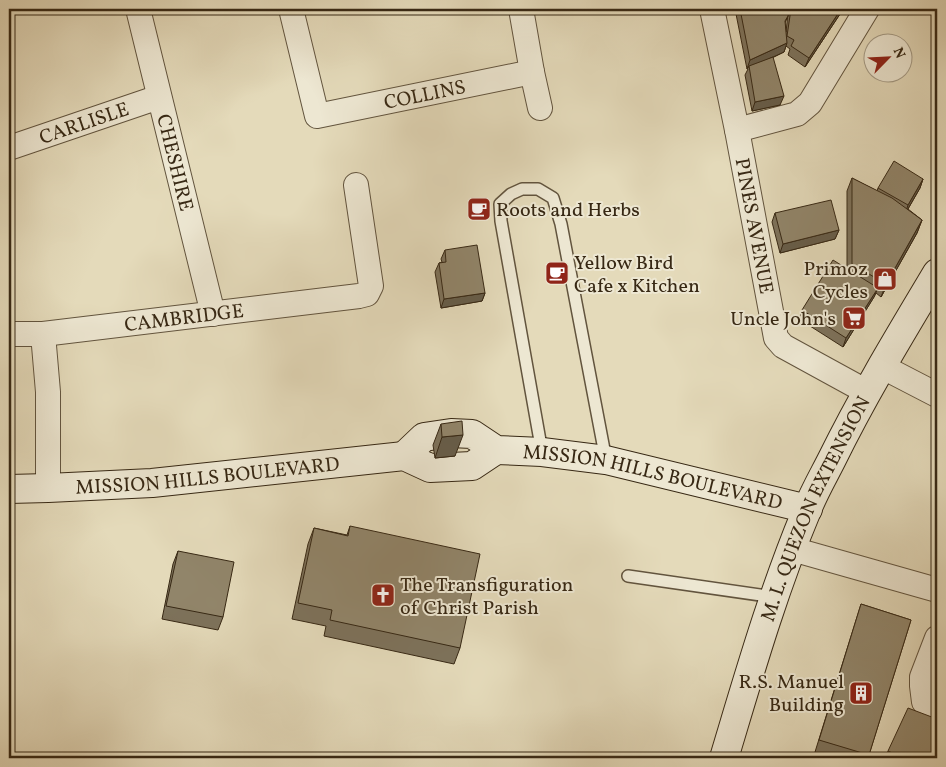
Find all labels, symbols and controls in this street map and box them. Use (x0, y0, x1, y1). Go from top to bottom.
north arrow (864, 32, 914, 82)
text: N (888, 45, 909, 62)
street label: COLLINS (382, 74, 468, 118)
street label: CARLISLE (36, 96, 133, 153)
street label: CHESHIRE (148, 111, 199, 214)
street label: PINES AVENUE (727, 156, 779, 296)
cafe icon: Roots and Herbs (466, 196, 492, 222)
place label: Roots and Herbs (496, 197, 640, 225)
place label: Yellow Bird Cafe x Kitchen (574, 250, 700, 301)
place label: Primoz Cycles (804, 256, 868, 307)
cafe icon: Yellow Bird Cafe x Kitchen (544, 260, 570, 286)
shop icon: Primoz Cycles (872, 266, 898, 292)
street label: CAMBRIDGE (123, 298, 245, 340)
supermarket icon: Uncle John's (841, 305, 867, 331)
place label: Uncle John's (730, 306, 836, 334)
street label: M. L. QUEZON EXTENSION (755, 391, 878, 626)
street label: MISSION HILLS BOULEVARD (522, 439, 785, 518)
street label: MISSION HILLS BOULEVARD (75, 451, 341, 503)
place label: The Transfiguration of Christ Parish (400, 572, 574, 623)
church icon: The Transfiguration of Christ Parish (370, 582, 396, 608)
place label: R.S. Manuel Building (739, 669, 844, 720)
building icon: R.S. Manuel Building (848, 680, 874, 706)

